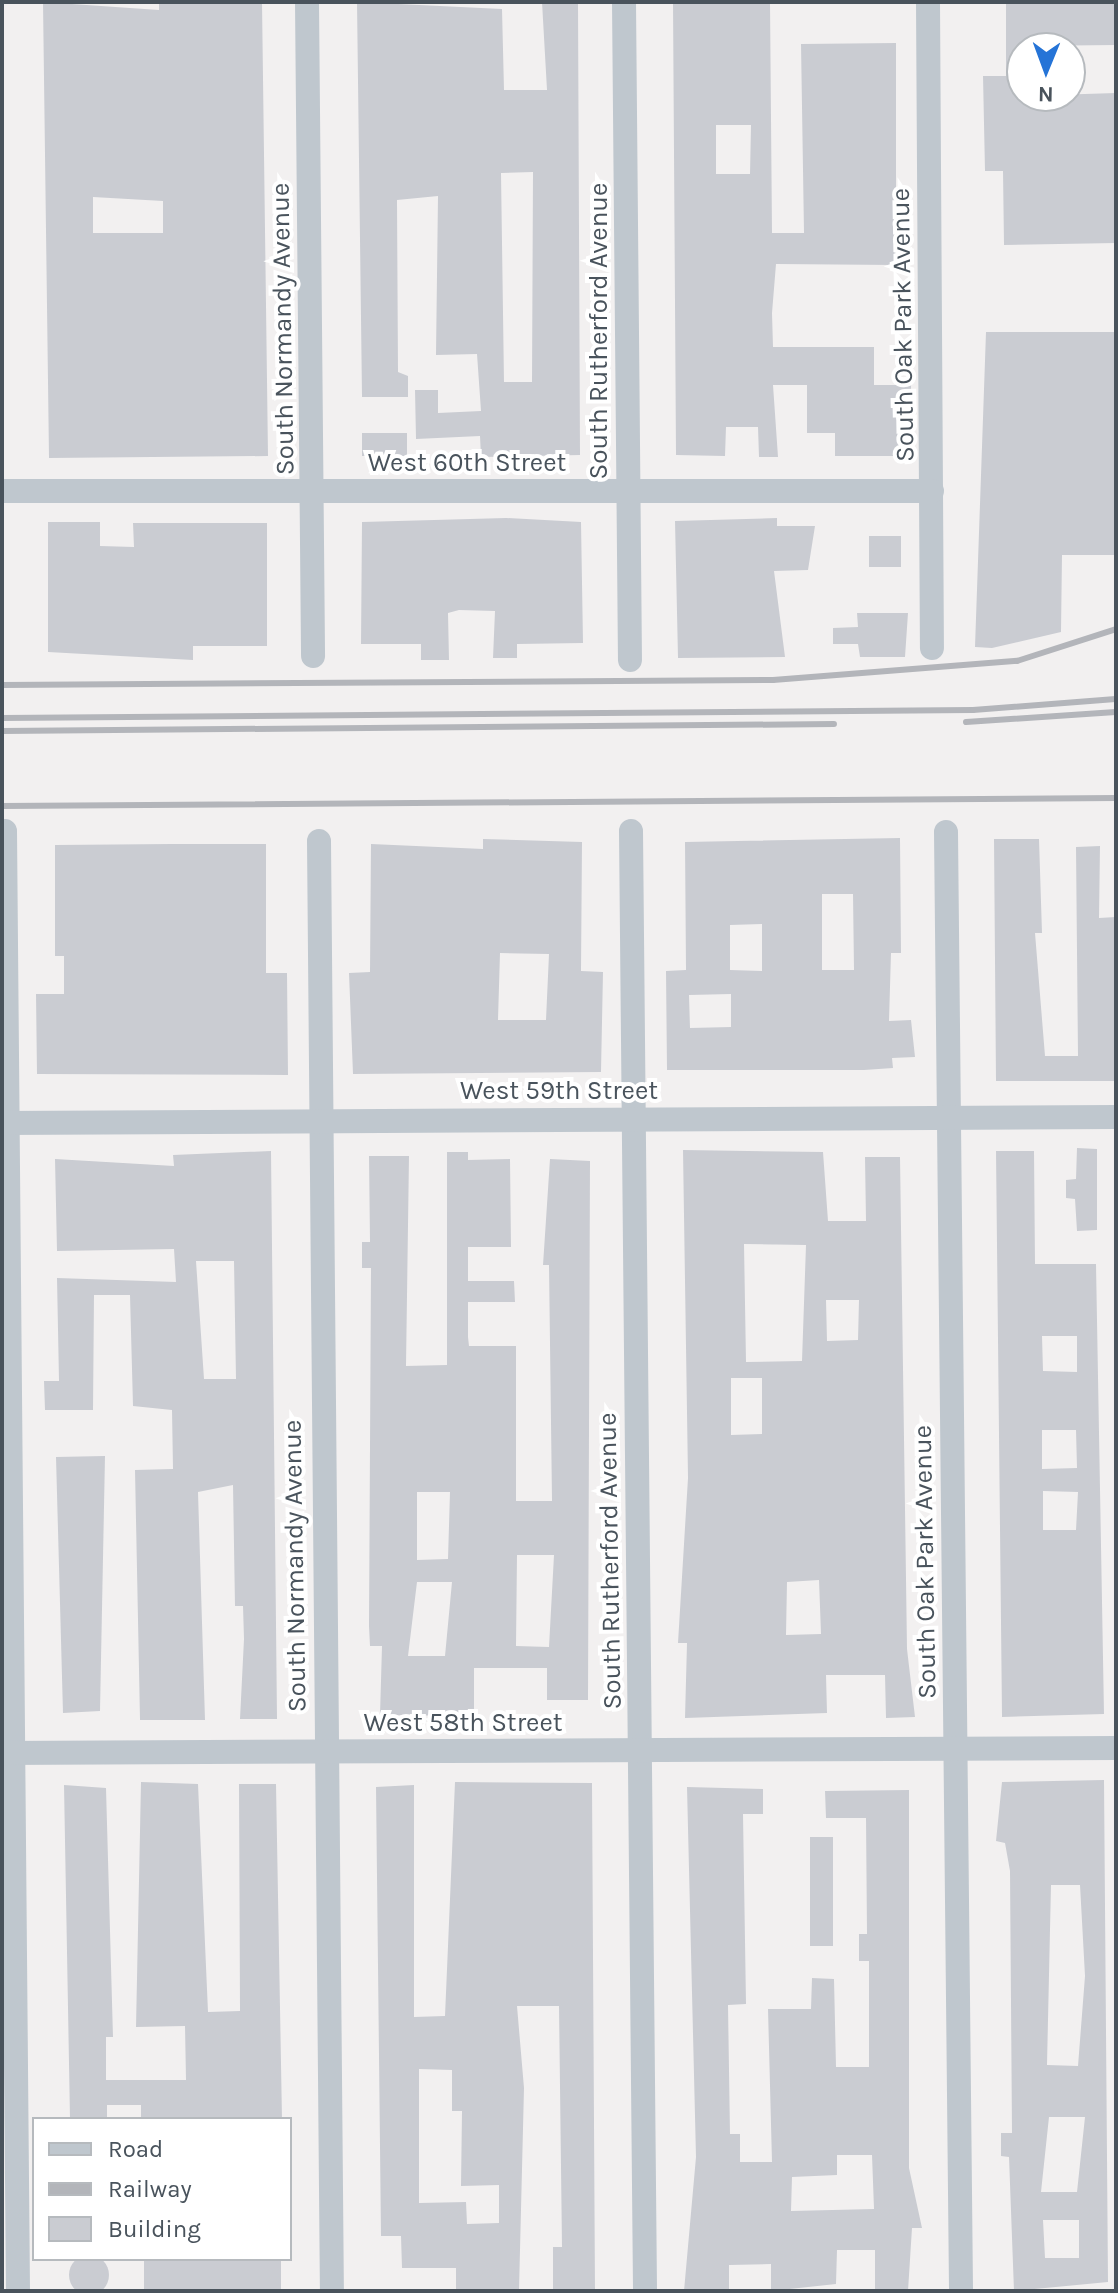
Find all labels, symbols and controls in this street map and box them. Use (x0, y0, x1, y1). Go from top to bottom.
north arrow (1006, 32, 1086, 112)
text: N (1037, 81, 1054, 107)
street label: South Normandy Avenue (265, 183, 301, 475)
street label: South Rutherford Avenue (583, 183, 615, 479)
street label: South Oak Park Avenue (885, 188, 921, 462)
street label: West 60th Street (368, 447, 566, 479)
street label: West 59th Street (460, 1075, 658, 1107)
street label: South Rutherford Avenue (592, 1412, 628, 1710)
street label: South Normandy Avenue (277, 1420, 313, 1712)
street label: South Oak Park Avenue (907, 1425, 943, 1699)
street label: West 58th Street (363, 1707, 563, 1739)
legend (32, 2117, 292, 2261)
text: Road (108, 2135, 163, 2163)
text: Railway (108, 2175, 192, 2203)
text: Building (108, 2215, 201, 2243)

